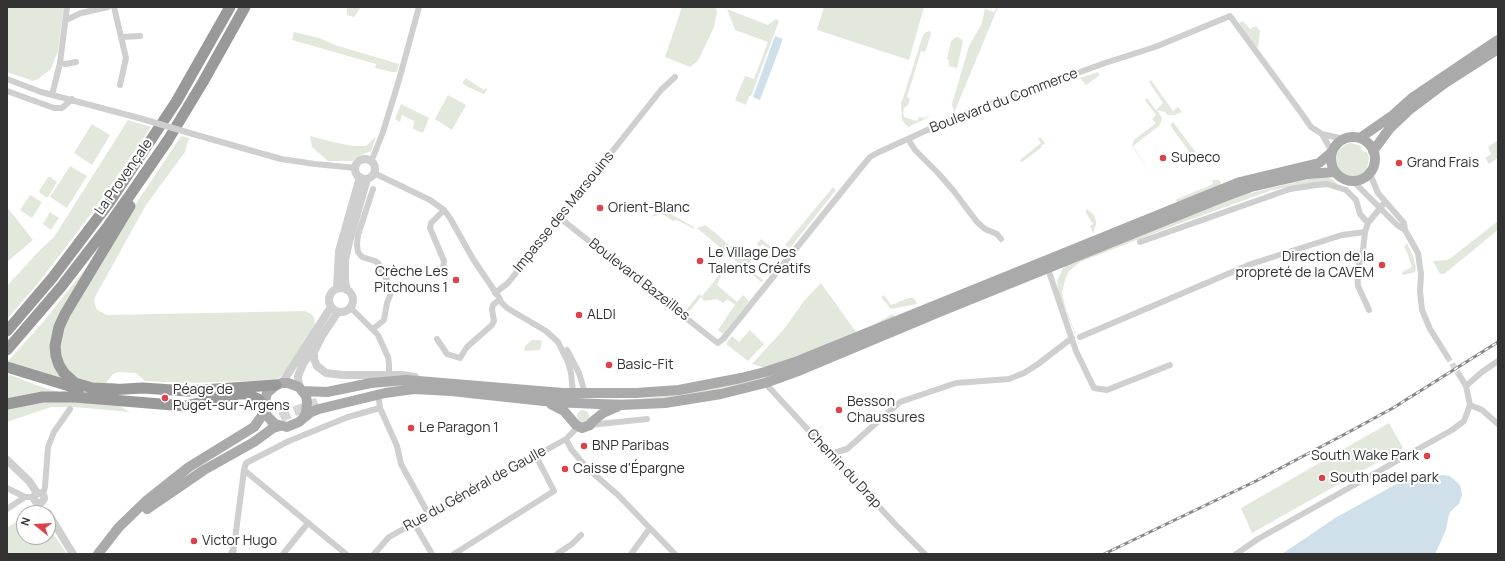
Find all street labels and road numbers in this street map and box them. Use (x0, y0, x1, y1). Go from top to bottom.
street label: Boulevard du Commerce (928, 65, 1080, 137)
street label: La Provençale (92, 136, 156, 218)
street label: Impasse des Marsouins (510, 148, 618, 276)
street label: Boulevard Bazeilles (585, 235, 693, 325)
street label: Chemin du Drap (803, 426, 885, 512)
street label: Rue du Général de Gaulle (401, 443, 549, 535)

